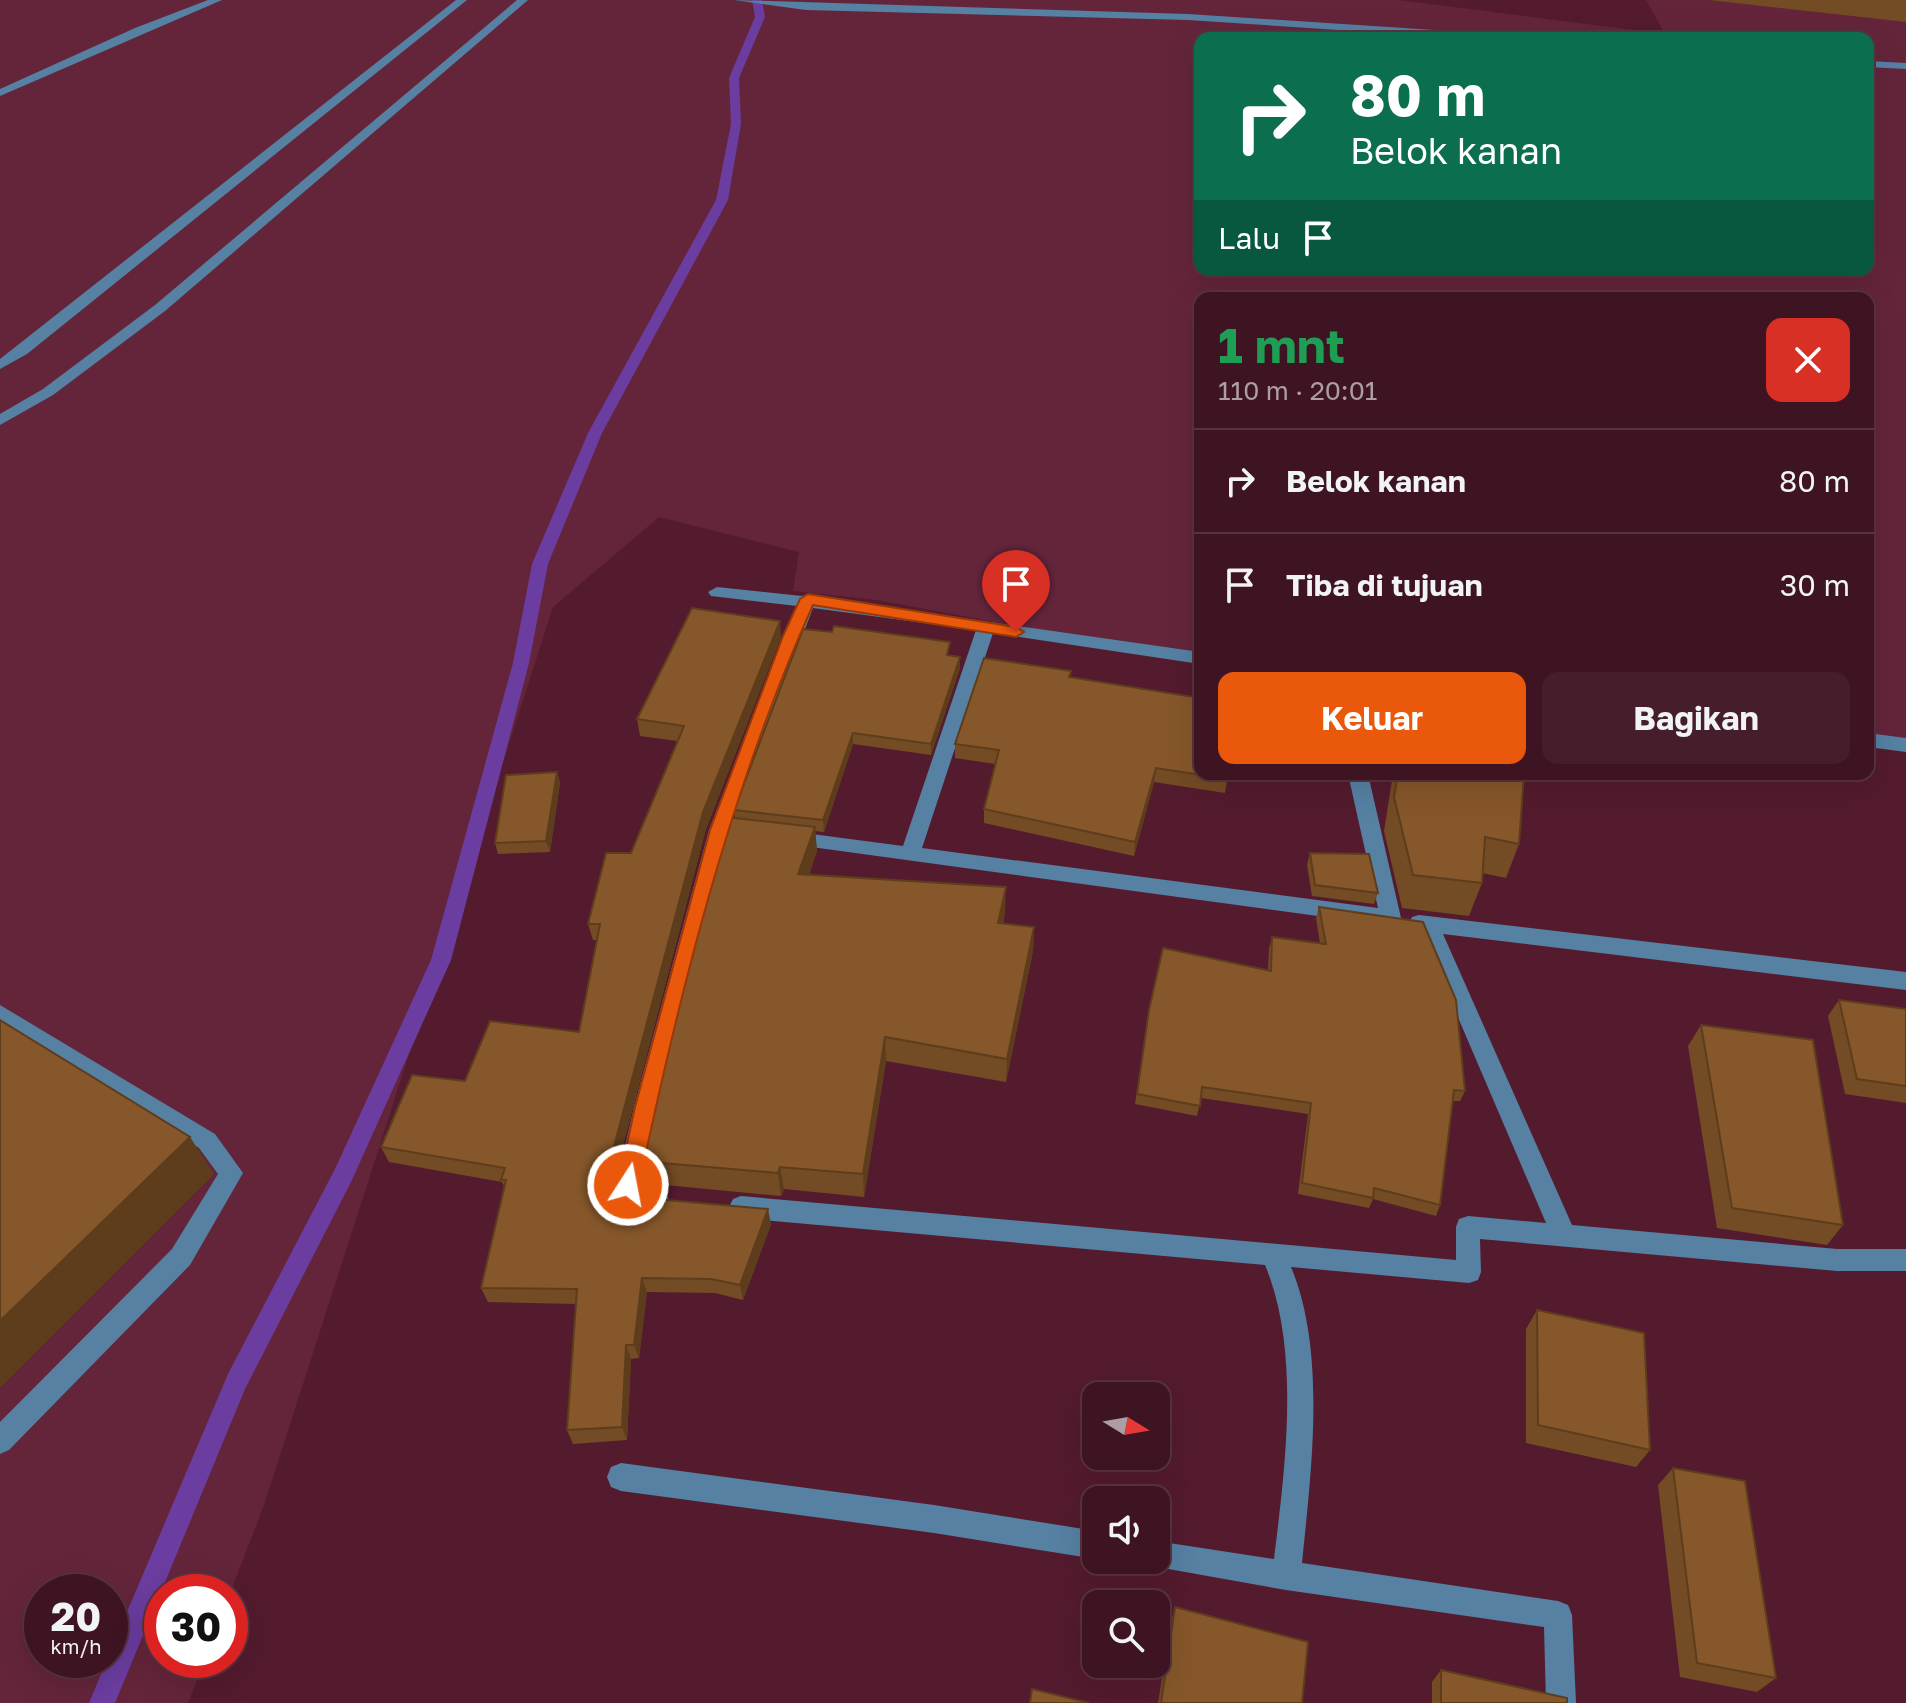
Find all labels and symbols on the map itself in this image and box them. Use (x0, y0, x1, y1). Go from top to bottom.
pin (982, 550, 1050, 632)
position arrow (586, 1143, 670, 1227)
north arrow (1082, 1382, 1170, 1470)
speed limit sign: 30 (144, 1574, 248, 1678)

